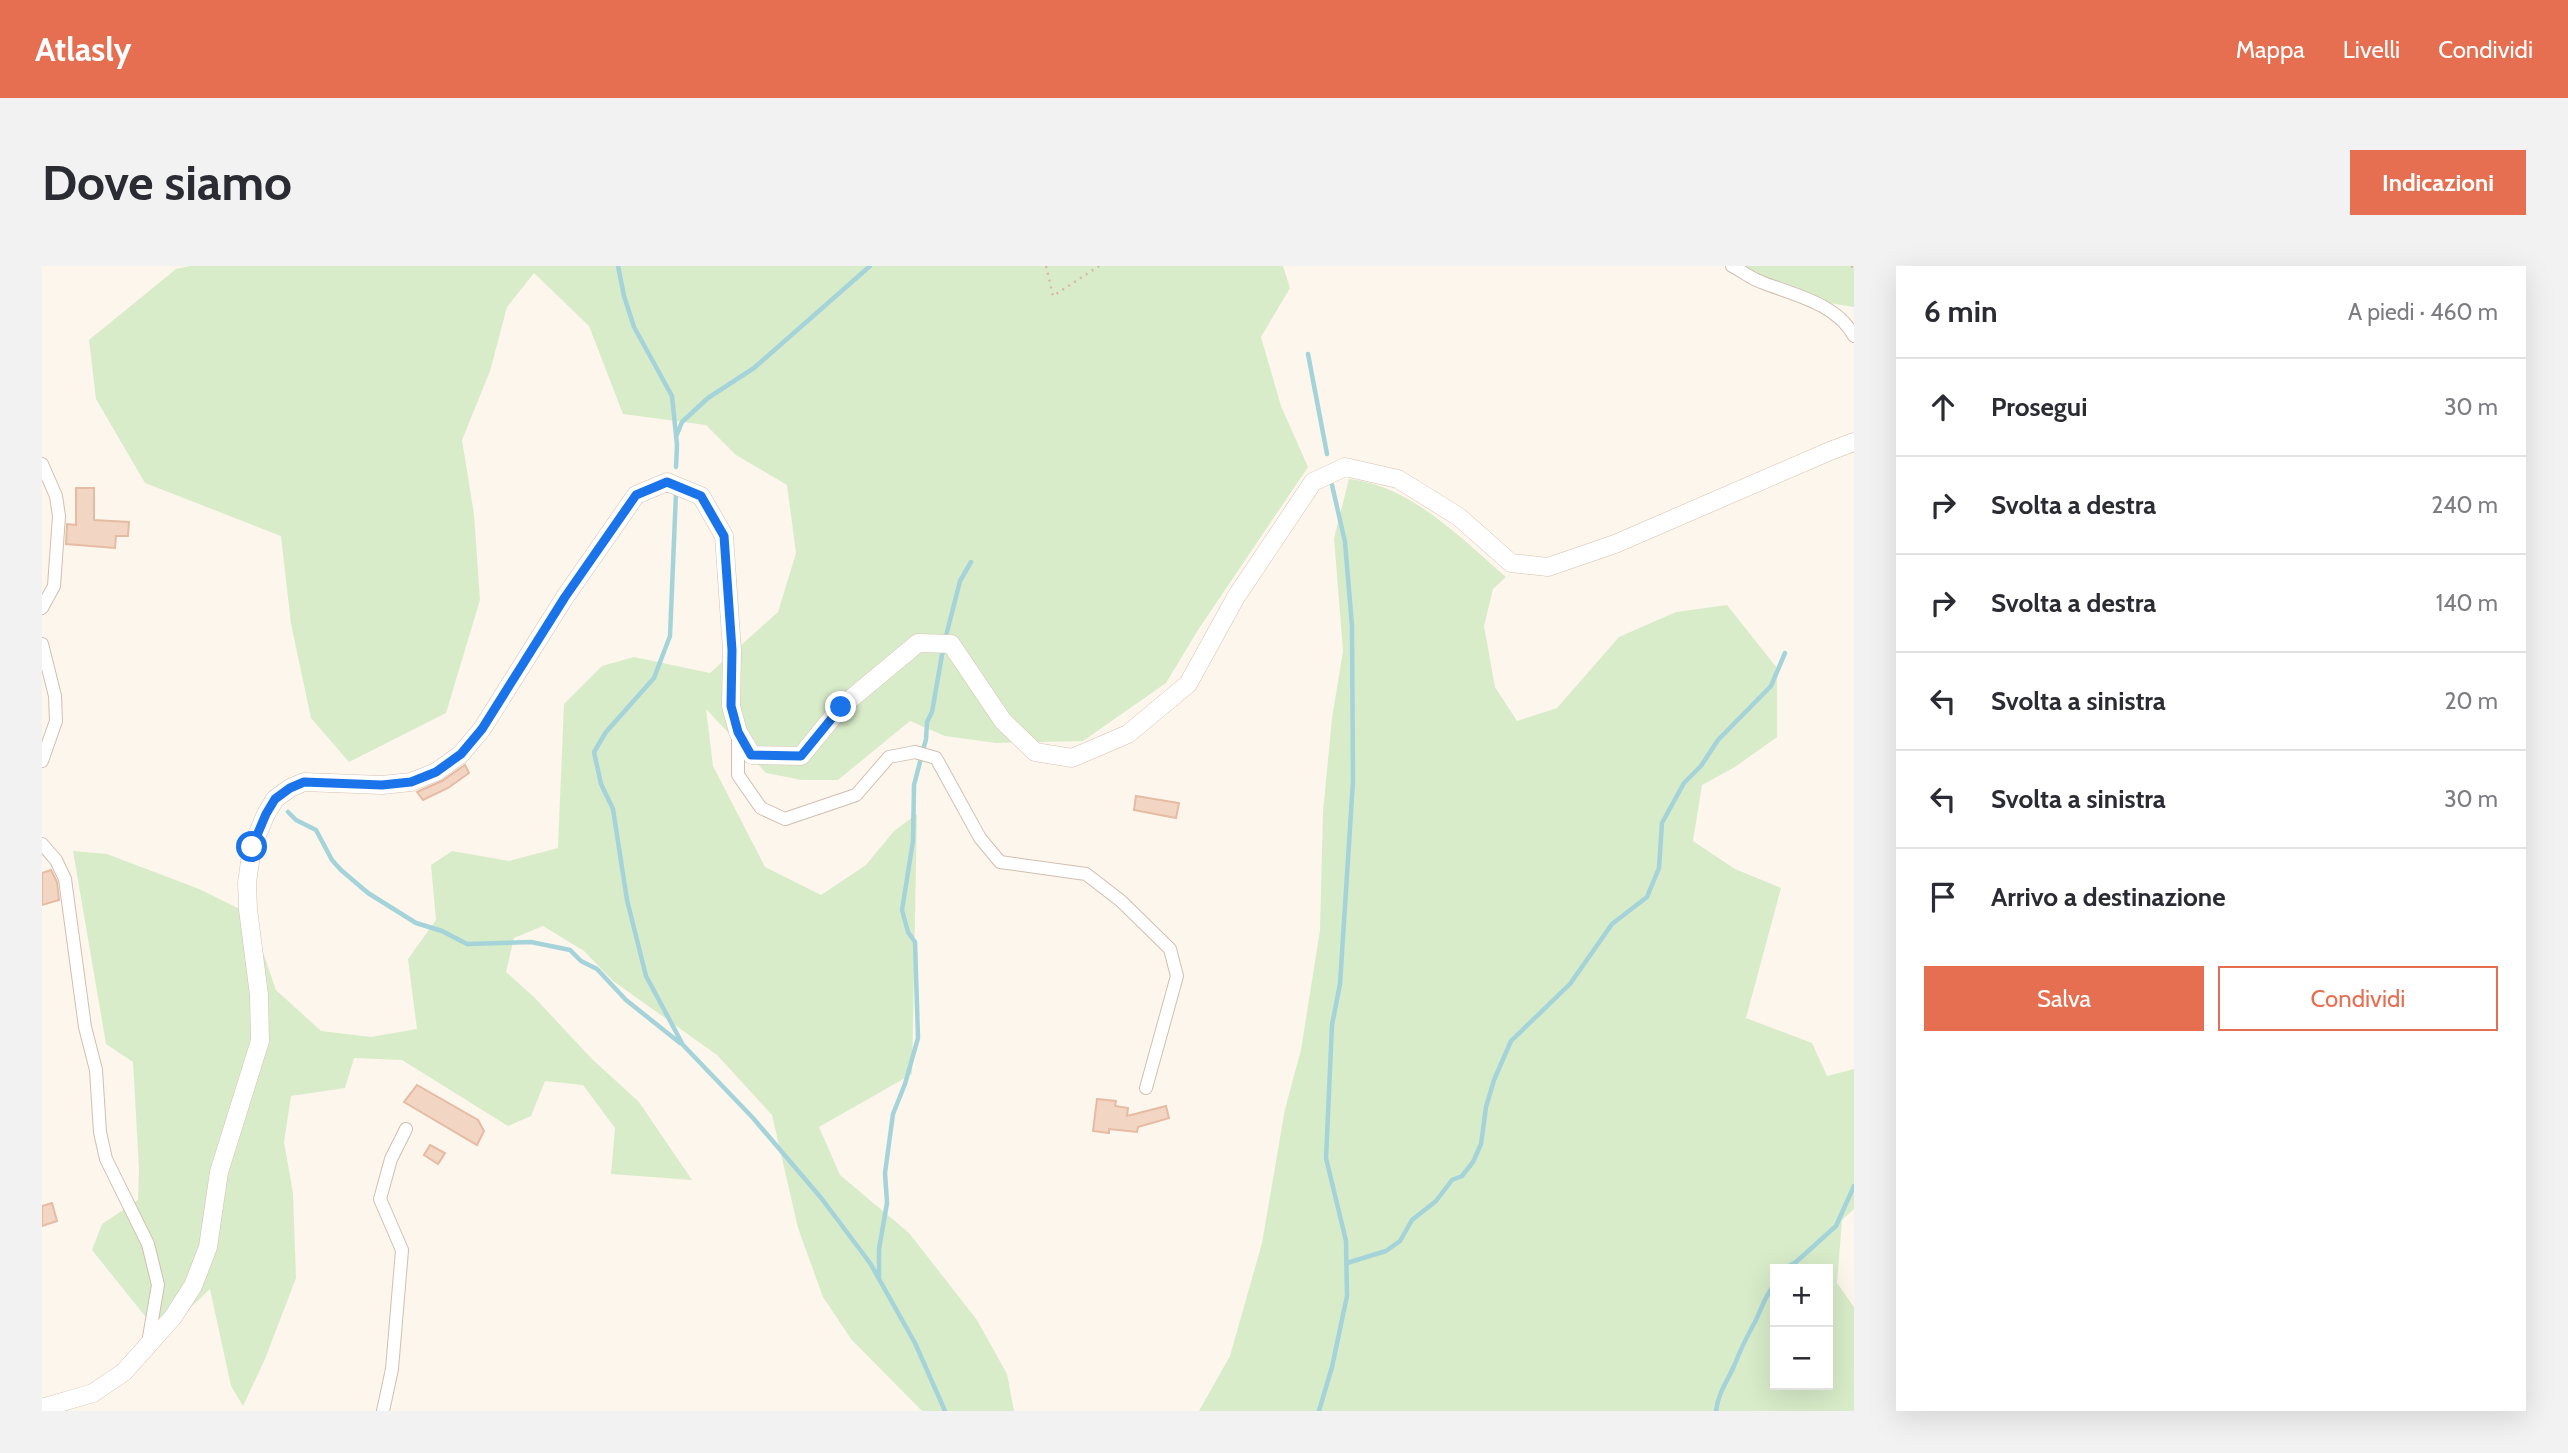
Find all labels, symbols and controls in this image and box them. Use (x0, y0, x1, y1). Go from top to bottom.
text: Atlasly (35, 29, 132, 69)
text: Mappa (2236, 35, 2305, 64)
text: Livelli (2343, 35, 2400, 64)
text: Condividi (2438, 35, 2533, 64)
button: Indicazioni (2350, 150, 2526, 215)
text: Dove siamo (42, 153, 292, 212)
text: 6 min (1924, 293, 1997, 330)
text: A piedi · 460 m (2348, 298, 2498, 326)
icon: ahead (1924, 388, 1962, 426)
text: Prosegui (1991, 391, 2087, 423)
text: 30 m (2444, 393, 2498, 421)
icon: right (1924, 486, 1962, 524)
text: Svolta a destra (1991, 489, 2156, 521)
text: 240 m (2431, 491, 2498, 519)
icon: right (1924, 584, 1962, 622)
text: Svolta a destra (1991, 587, 2156, 619)
text: 140 m (2436, 589, 2498, 617)
icon: left (1924, 682, 1962, 720)
text: Svolta a sinistra (1991, 685, 2166, 717)
text: 20 m (2445, 687, 2498, 715)
route end (825, 691, 856, 722)
icon: left (1924, 780, 1962, 818)
text: Svolta a sinistra (1991, 783, 2166, 815)
text: 30 m (2444, 785, 2498, 813)
route start (236, 831, 267, 862)
icon: arrive (1924, 878, 1962, 916)
text: Arrivo a destinazione (1991, 881, 2226, 913)
button: Salva (1924, 966, 2204, 1031)
button: Condividi (2218, 966, 2498, 1031)
map controls (1770, 1264, 1833, 1390)
button: + (1770, 1264, 1833, 1327)
button: − (1770, 1327, 1833, 1390)

